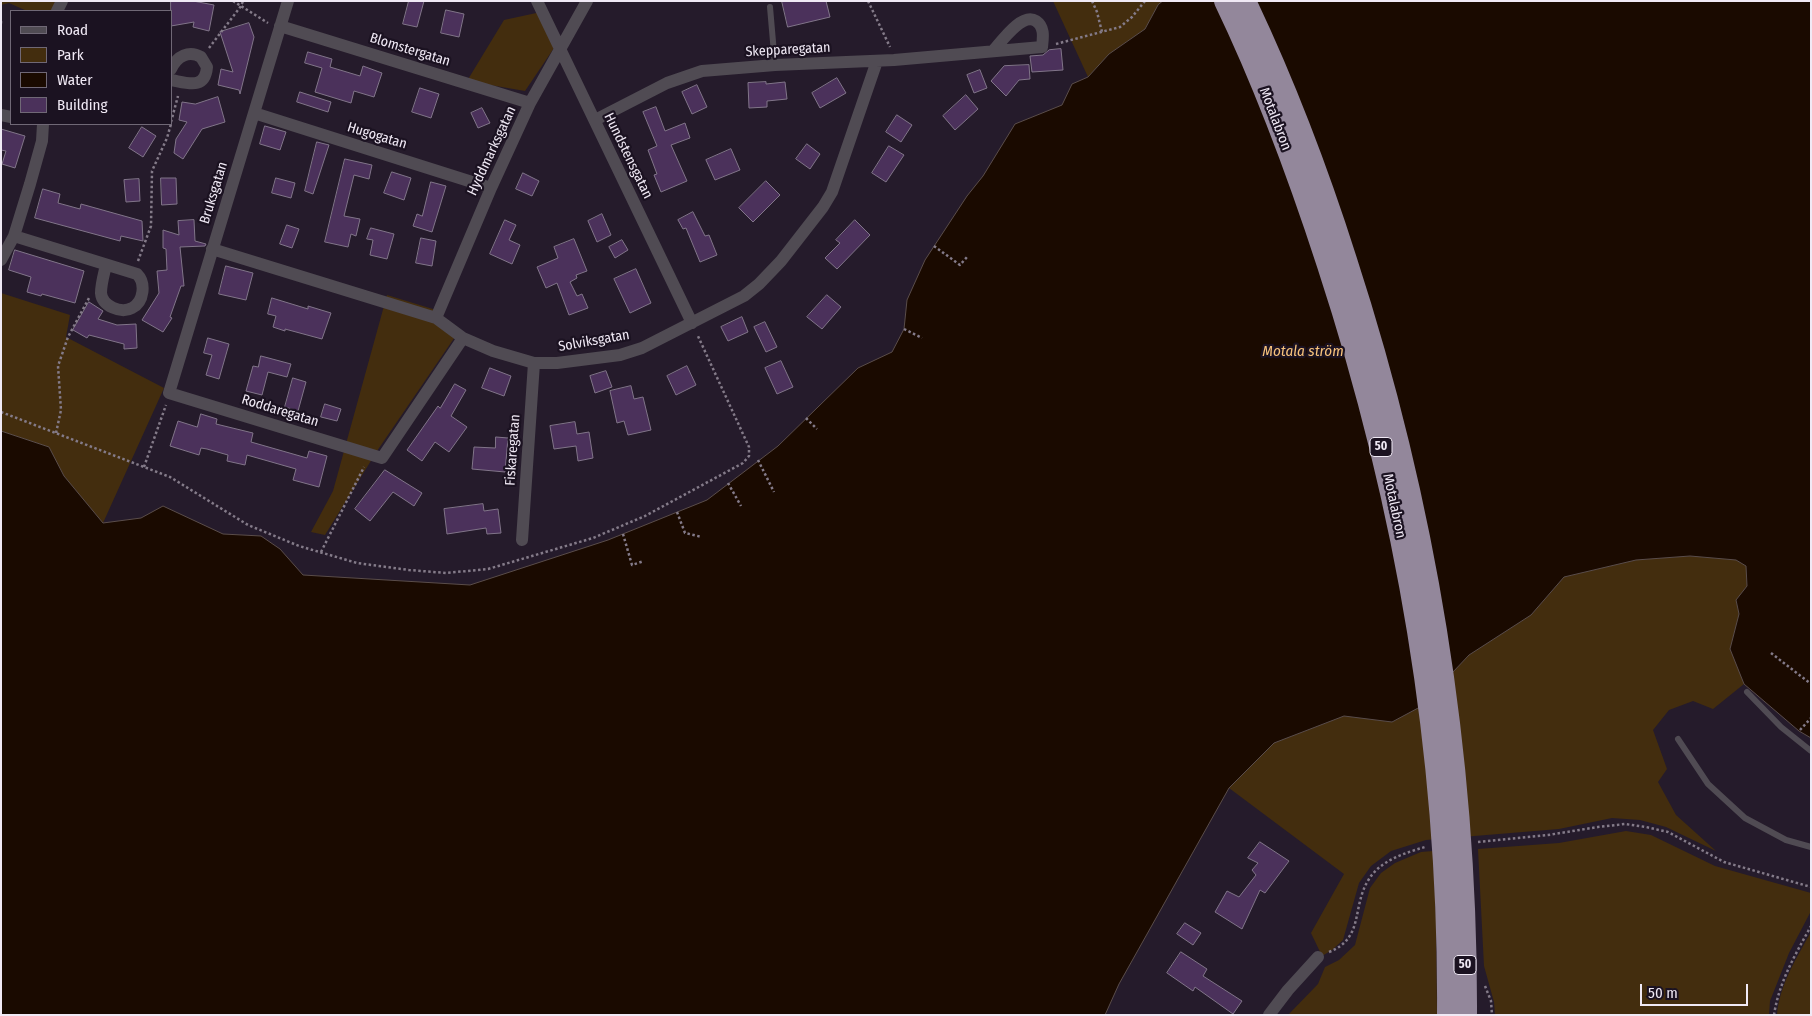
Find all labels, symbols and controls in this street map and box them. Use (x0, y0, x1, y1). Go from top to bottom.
legend (10, 10, 172, 125)
text: Road (57, 21, 88, 39)
street label: Blomstergatan (368, 30, 452, 70)
street label: Skepparegatan (745, 39, 831, 61)
text: Park (57, 46, 84, 64)
text: Water (57, 71, 92, 89)
street label: Motalabron (1255, 85, 1295, 153)
text: Building (57, 96, 108, 114)
street label: Hyddmarksgatan (464, 104, 520, 198)
street label: Hundstensgatan (600, 110, 656, 202)
street label: Hugogatan (345, 119, 409, 153)
street label: Bruksgatan (197, 160, 231, 226)
street label: Solviksgatan (557, 326, 631, 356)
water label: Motala ström (1262, 343, 1344, 361)
street label: Roddaregatan (239, 391, 321, 431)
street label: Fiskaregatan (502, 414, 524, 486)
road number: 50 (1370, 438, 1392, 457)
street label: Motalabron (1379, 472, 1409, 540)
road number: 50 (1454, 956, 1476, 974)
scale bar (1642, 974, 1750, 1006)
text: 50 m (1648, 984, 1678, 1002)

